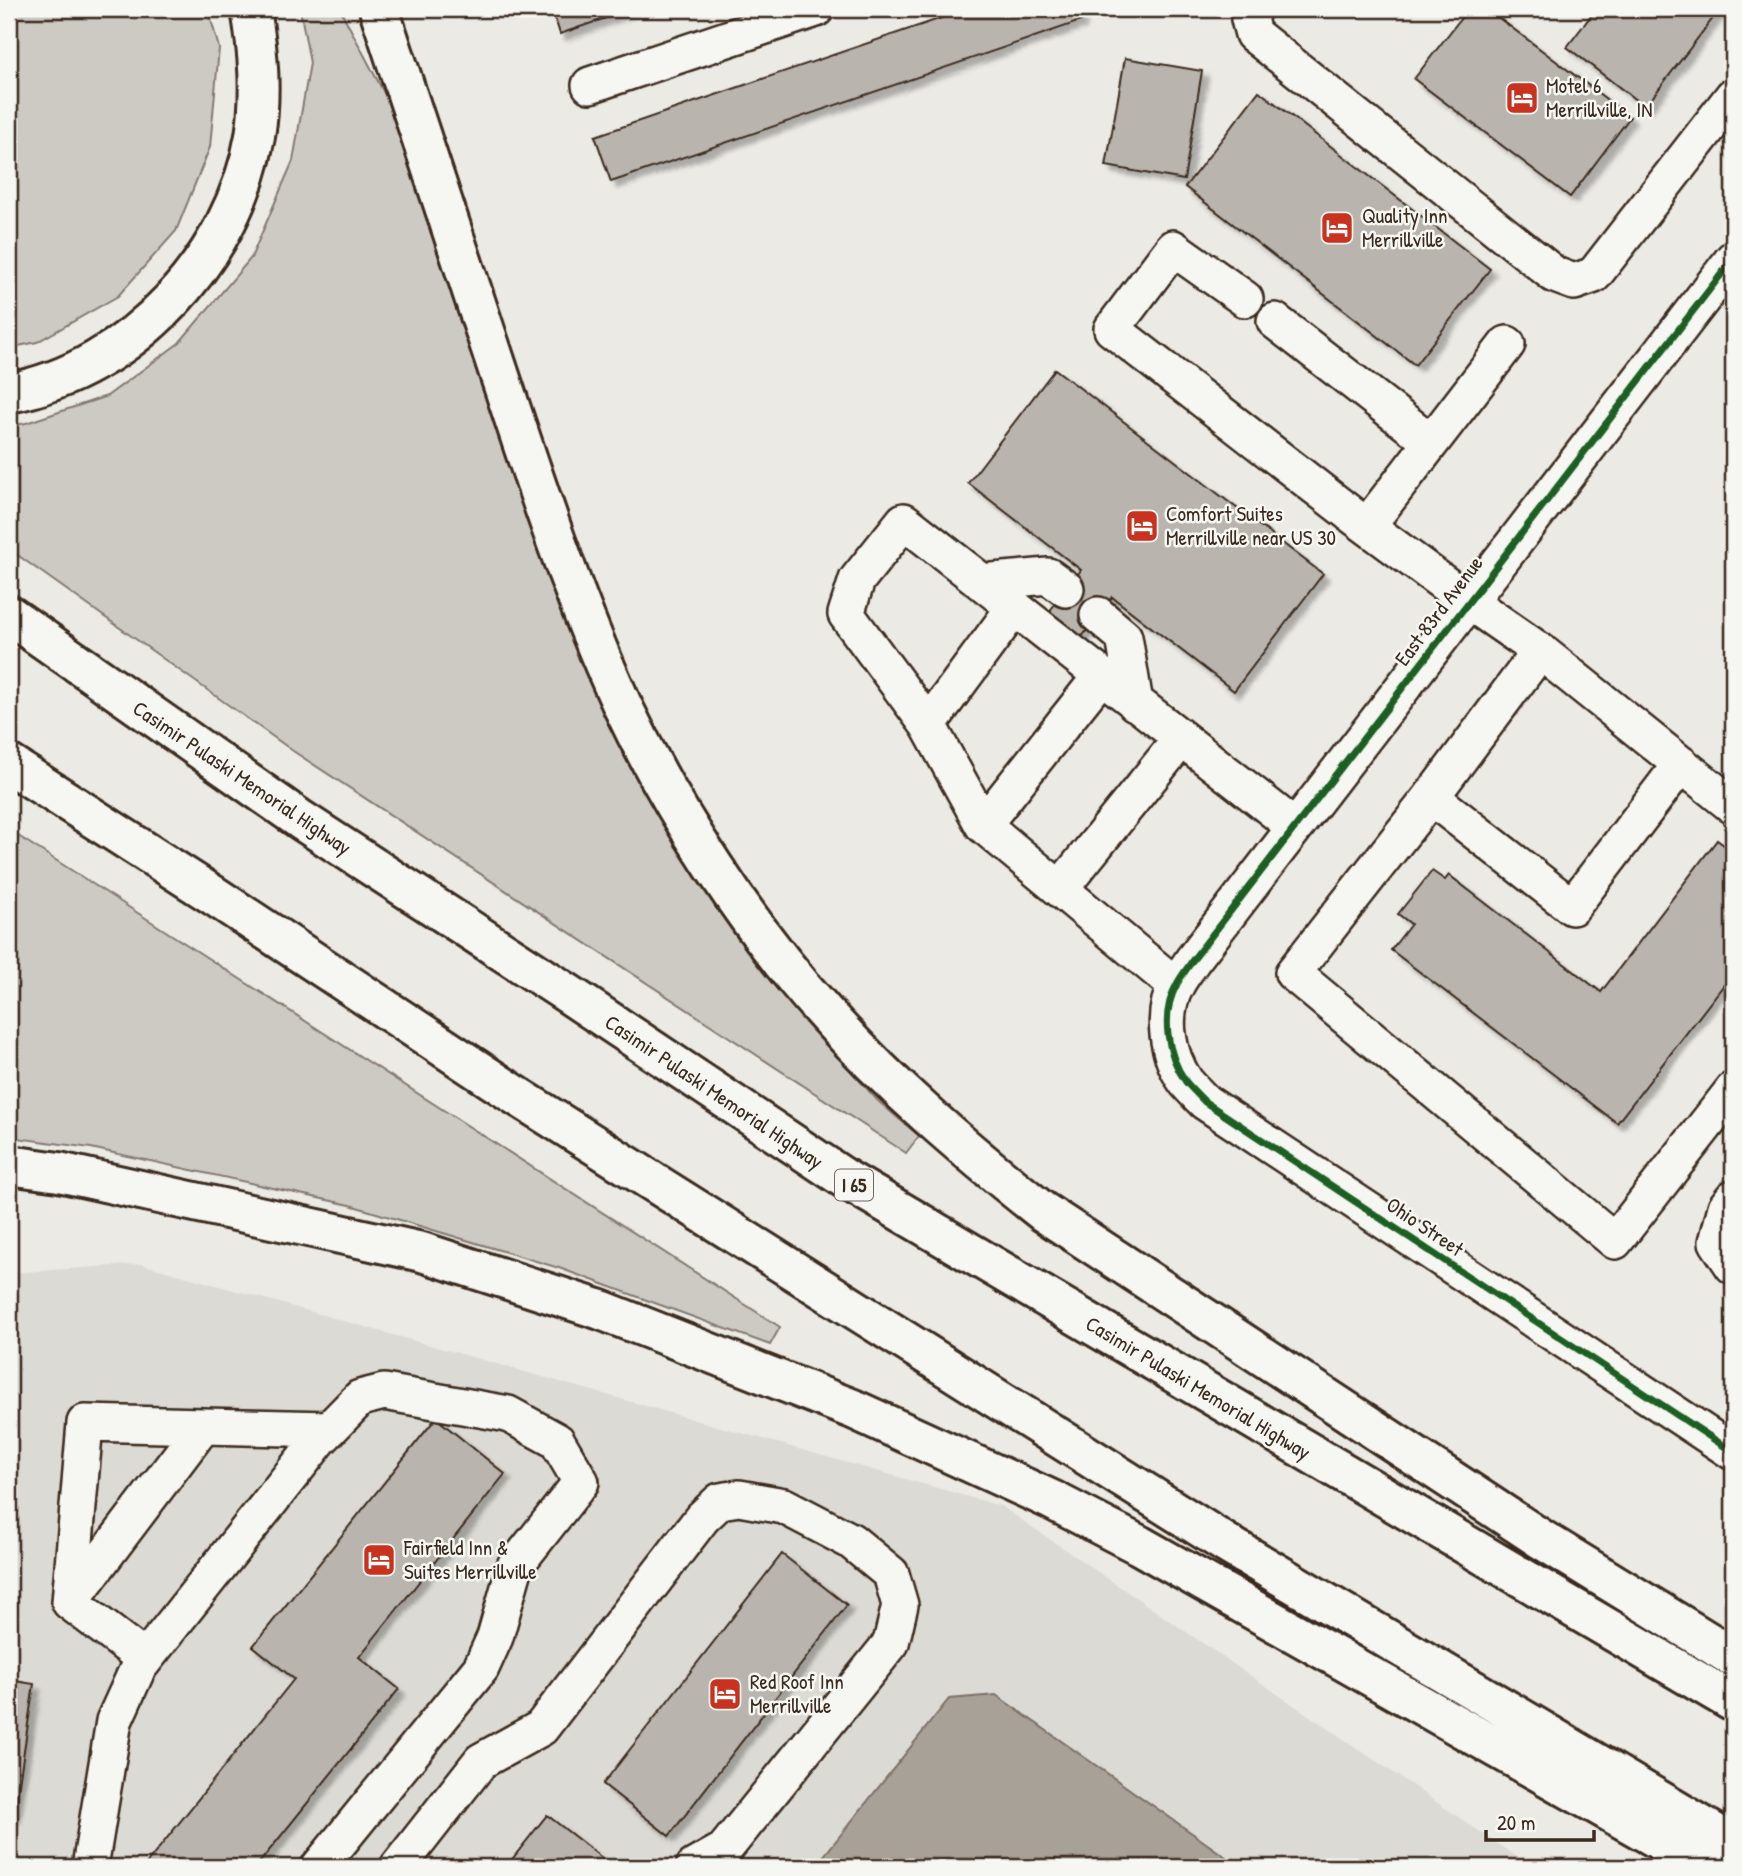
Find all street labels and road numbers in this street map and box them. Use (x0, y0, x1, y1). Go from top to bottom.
street label: East 83rd Avenue (1388, 550, 1489, 672)
street label: Casimir Pulaski Memorial Highway (127, 694, 357, 862)
street label: Casimir Pulaski Memorial Highway (599, 1008, 829, 1176)
road number: I 65 (835, 1170, 873, 1200)
street label: Ohio Street (1381, 1190, 1470, 1263)
street label: Casimir Pulaski Memorial Highway (1080, 1309, 1316, 1466)

